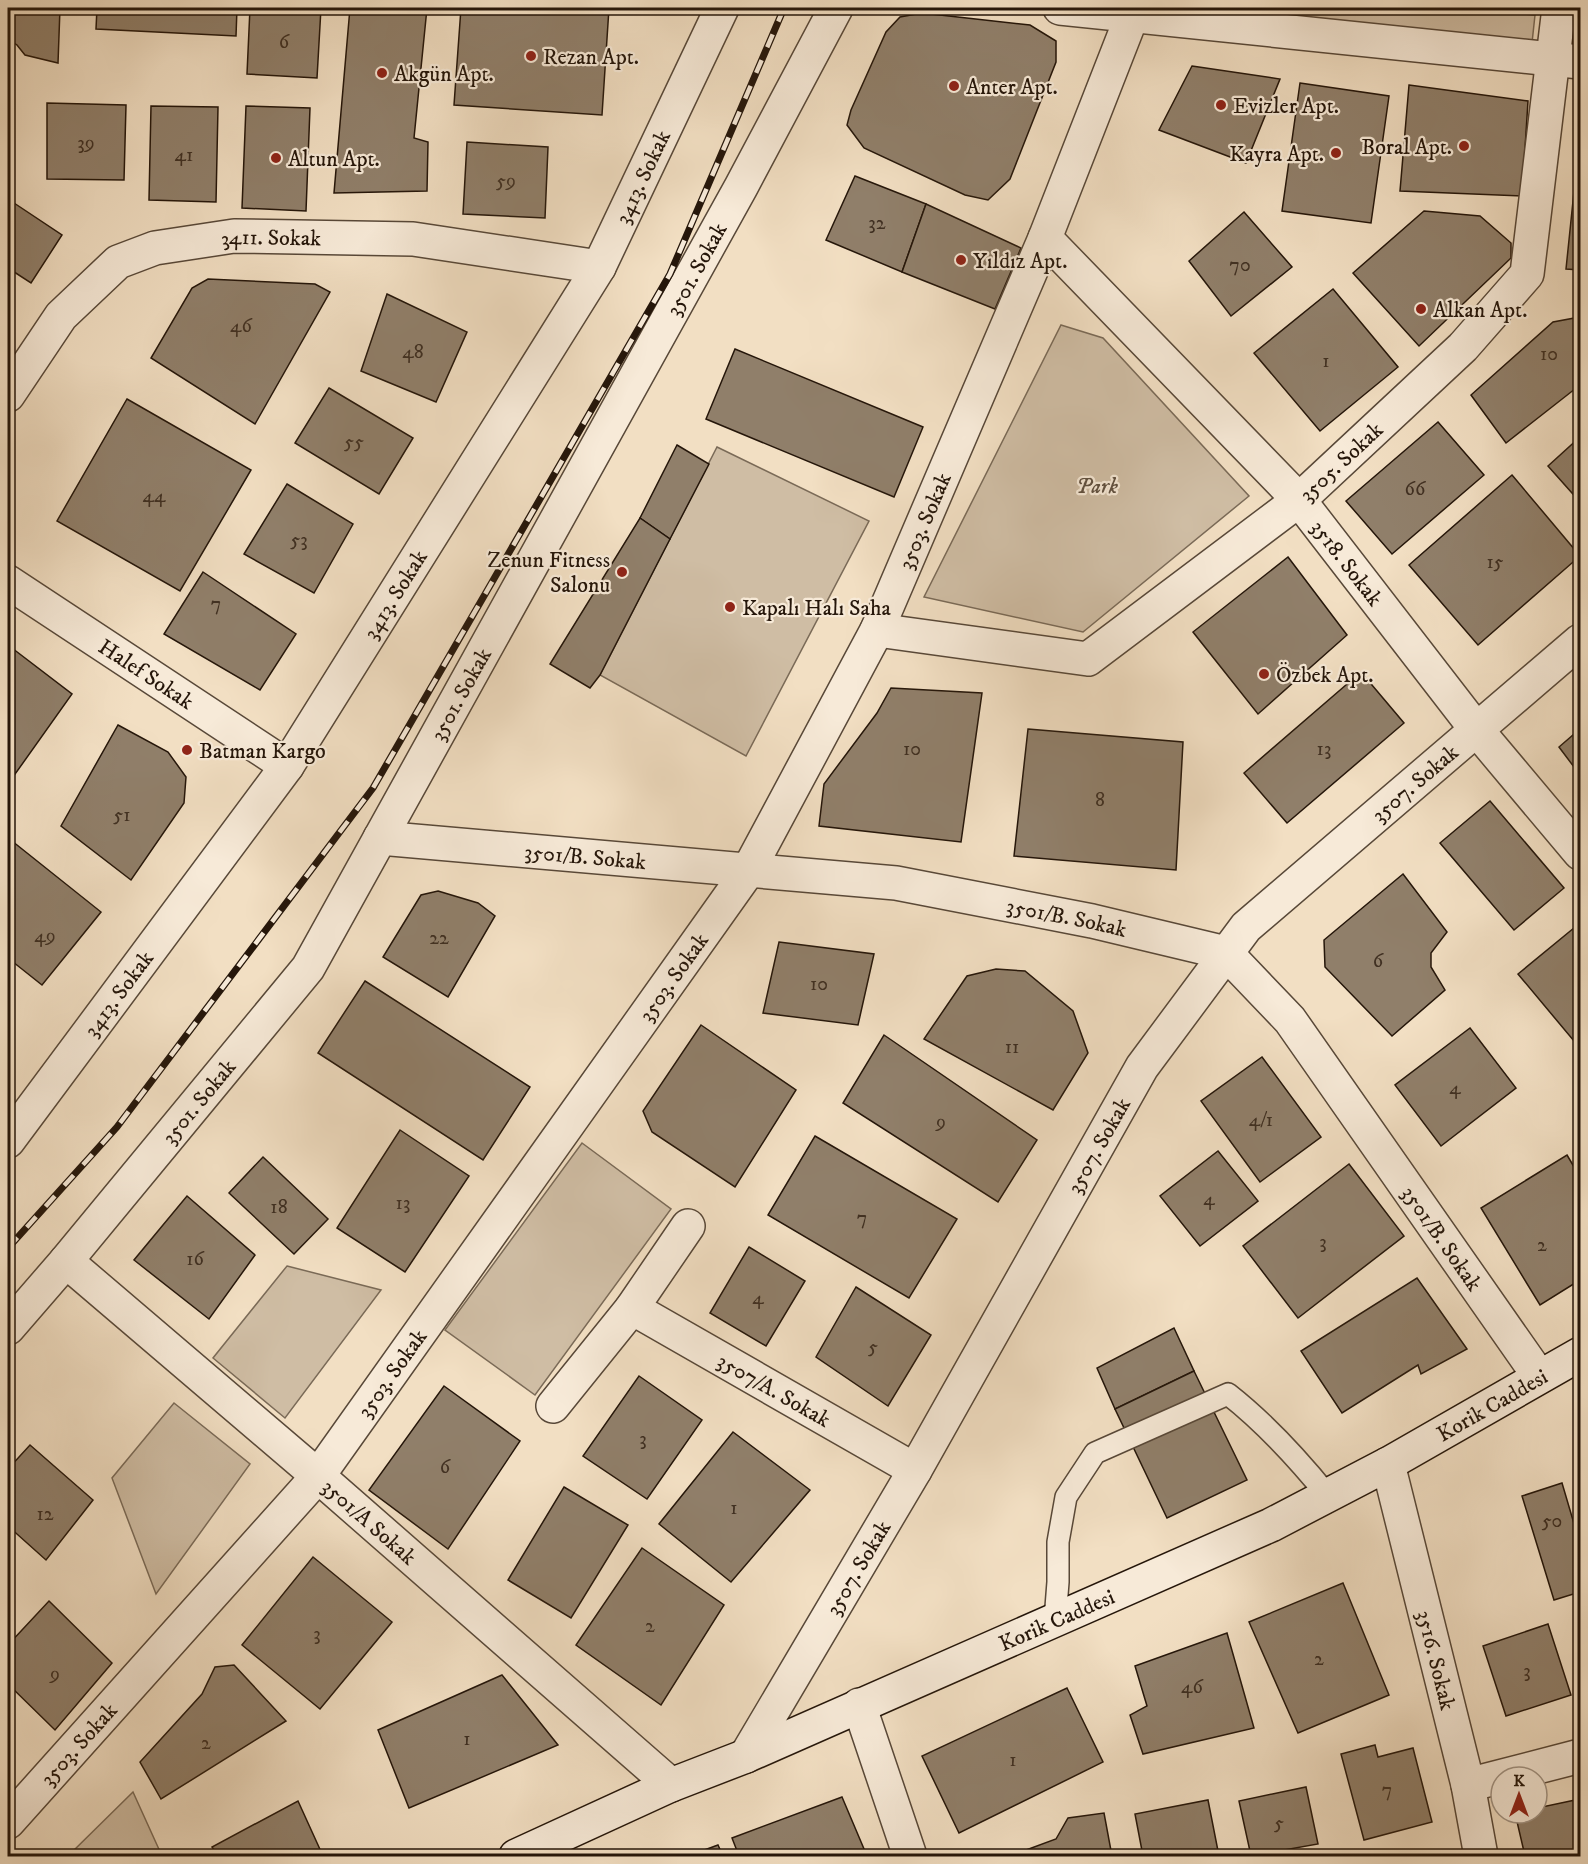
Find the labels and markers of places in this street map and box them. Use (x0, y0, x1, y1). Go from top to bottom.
place label: Rezan Apt. (543, 44, 639, 71)
marker: Rezan Apt. (524, 49, 538, 63)
place label: Akgün Apt. (394, 61, 494, 88)
marker: Akgün Apt. (375, 66, 389, 80)
place label: Anter Apt. (966, 74, 1058, 101)
marker: Anter Apt. (947, 79, 961, 93)
place label: Evizler Apt. (1233, 93, 1339, 120)
marker: Evizler Apt. (1214, 98, 1228, 112)
place label: Boral Apt. (1361, 134, 1452, 161)
marker: Boral Apt. (1457, 139, 1471, 153)
place label: Kayra Apt. (1229, 141, 1324, 168)
place label: Altun Apt. (288, 146, 380, 173)
marker: Kayra Apt. (1329, 146, 1343, 160)
marker: Altun Apt. (269, 151, 283, 165)
place label: Yıldız Apt. (973, 248, 1067, 275)
marker: Yıldız Apt. (954, 253, 968, 267)
place label: Alkan Apt. (1433, 297, 1527, 324)
marker: Alkan Apt. (1414, 302, 1428, 316)
place label: Zenun Fitness Salonu (487, 547, 610, 599)
marker: Zenun Fitness Salonu (615, 565, 629, 579)
place label: Kapalı Halı Saha (742, 595, 891, 622)
marker: Kapalı Halı Saha (723, 600, 737, 614)
place label: Özbek Apt. (1276, 662, 1373, 689)
marker: Özbek Apt. (1257, 667, 1271, 681)
place label: Batman Kargo (199, 738, 326, 765)
marker: Batman Kargo (180, 743, 194, 757)

